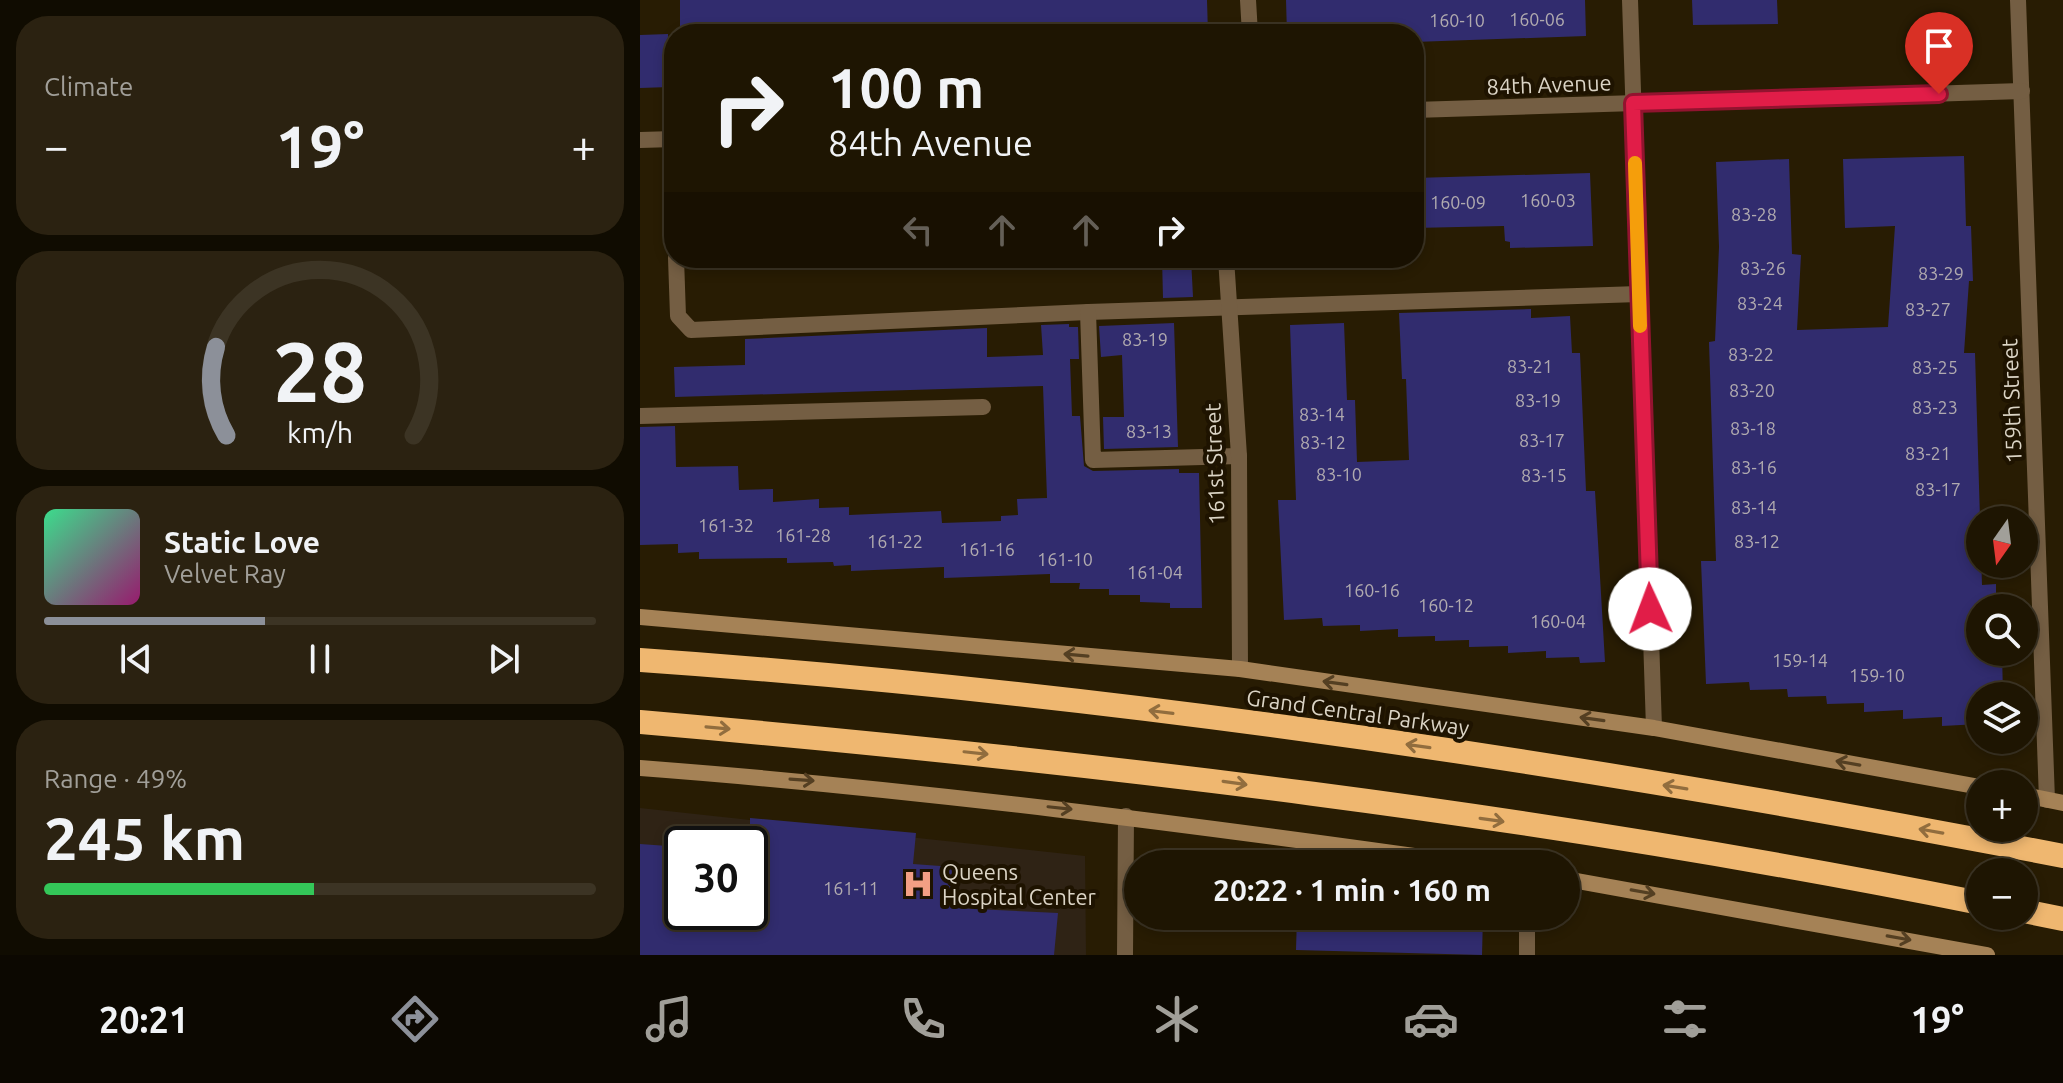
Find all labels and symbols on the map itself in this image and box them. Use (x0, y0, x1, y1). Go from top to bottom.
house number: 160-06 (1509, 9, 1565, 29)
house number: 160-10 (1429, 10, 1485, 30)
pin (1905, 12, 1973, 94)
street label: 84th Avenue (1486, 69, 1612, 99)
house number: 160-03 (1520, 190, 1576, 210)
house number: 160-09 (1430, 192, 1486, 212)
house number: 83-28 (1731, 204, 1777, 224)
house number: 83-26 (1740, 258, 1786, 278)
house number: 83-29 (1918, 263, 1964, 283)
house number: 83-24 (1737, 293, 1783, 313)
house number: 83-27 (1905, 299, 1951, 319)
house number: 83-19 (1122, 329, 1168, 349)
street label: 159th Street (1996, 338, 2026, 464)
house number: 83-22 (1728, 344, 1774, 364)
house number: 83-21 (1507, 356, 1553, 376)
house number: 83-25 (1912, 357, 1958, 377)
house number: 83-20 (1729, 380, 1775, 400)
house number: 83-19 (1515, 390, 1561, 410)
house number: 83-23 (1912, 397, 1958, 417)
street label: 161st Street (1199, 402, 1229, 525)
house number: 83-14 (1299, 404, 1345, 424)
house number: 83-18 (1730, 418, 1776, 438)
house number: 83-13 (1126, 421, 1172, 441)
house number: 83-17 (1519, 430, 1565, 450)
house number: 83-12 (1300, 432, 1346, 452)
house number: 83-21 (1905, 443, 1951, 463)
house number: 83-16 (1731, 457, 1777, 477)
house number: 83-10 (1316, 464, 1362, 484)
house number: 83-15 (1521, 465, 1567, 485)
house number: 83-17 (1915, 479, 1961, 499)
house number: 83-14 (1731, 497, 1777, 517)
north arrow (1966, 506, 2038, 578)
house number: 161-32 (698, 515, 754, 535)
house number: 161-28 (775, 525, 831, 545)
house number: 161-22 (867, 531, 923, 551)
house number: 83-12 (1734, 531, 1780, 551)
house number: 161-16 (959, 539, 1015, 559)
house number: 161-10 (1037, 549, 1093, 569)
house number: 161-04 (1127, 562, 1183, 582)
position arrow (1608, 567, 1692, 651)
house number: 160-16 (1344, 580, 1400, 600)
house number: 160-12 (1418, 595, 1474, 615)
house number: 160-04 (1530, 611, 1586, 631)
one-way arrow (1063, 647, 1090, 662)
house number: 159-14 (1772, 650, 1828, 670)
house number: 159-10 (1849, 665, 1905, 685)
one-way arrow (1322, 675, 1348, 690)
street label: Grand Central Parkway (1245, 684, 1471, 740)
one-way arrow (1148, 705, 1175, 720)
one-way arrow (1580, 711, 1605, 726)
one-way arrow (704, 721, 731, 736)
one-way arrow (1406, 738, 1432, 753)
one-way arrow (963, 746, 989, 761)
one-way arrow (1836, 755, 1861, 770)
one-way arrow (788, 773, 814, 788)
one-way arrow (1222, 776, 1247, 791)
one-way arrow (1663, 778, 1688, 793)
one-way arrow (1046, 801, 1073, 816)
one-way arrow (1479, 813, 1504, 828)
one-way arrow (1919, 823, 1945, 838)
speed limit sign: 30 (664, 826, 768, 930)
place label: Queens Hospital Center (942, 859, 1097, 909)
hospital icon: Queens Hospital Center (901, 867, 935, 901)
house number: 161-11 (823, 878, 879, 898)
one-way arrow (1630, 886, 1655, 901)
one-way arrow (1886, 931, 1911, 946)

